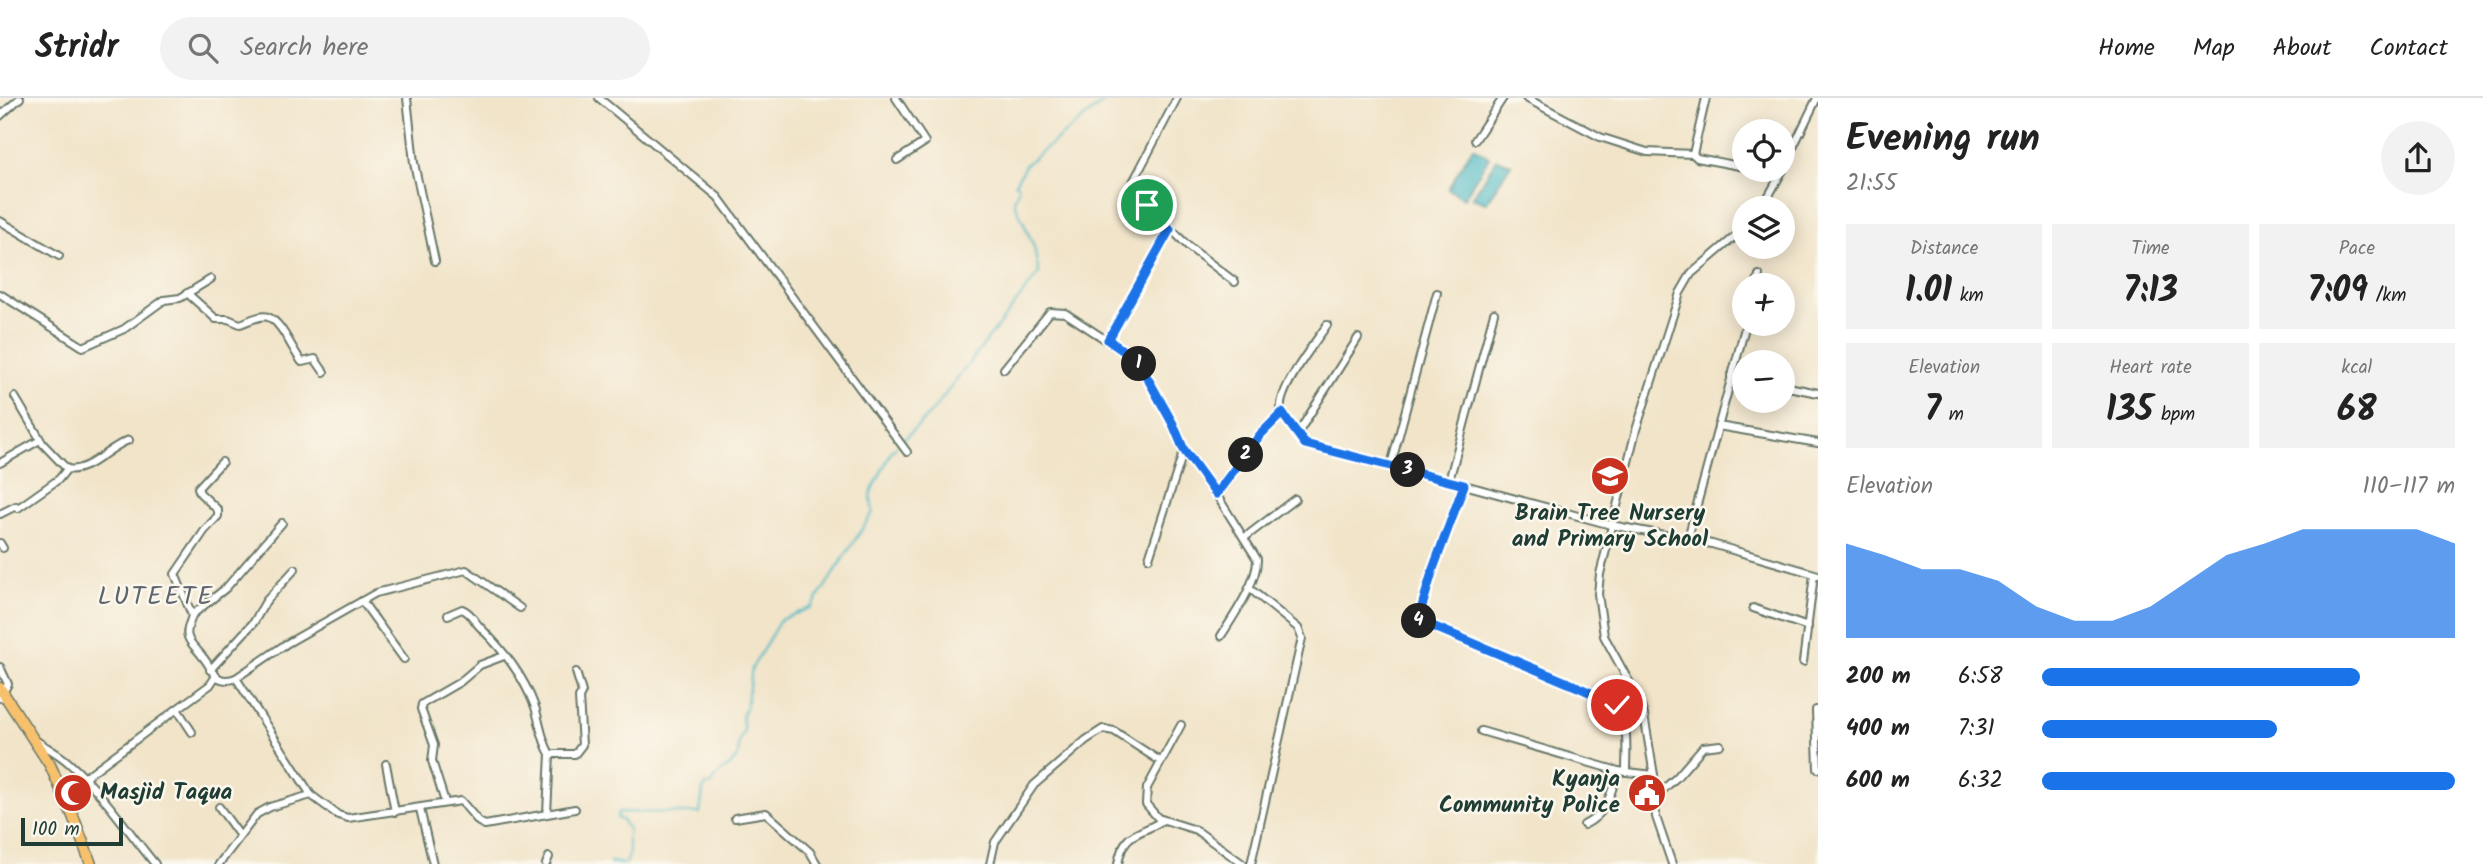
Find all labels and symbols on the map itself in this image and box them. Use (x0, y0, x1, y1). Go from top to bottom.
pin (1117, 175, 1177, 235)
pin: 1 (1122, 346, 1156, 382)
pin: 2 (1228, 438, 1264, 472)
pin: 3 (1390, 452, 1426, 488)
school or university icon: Brain Tree Nursery and Primary School (1589, 455, 1631, 497)
place label: Brain Tree Nursery and Primary School (1512, 496, 1709, 558)
district label: LUTEETE (97, 576, 215, 618)
pin: 4 (1402, 603, 1436, 638)
pin (1587, 675, 1647, 735)
place label: Kyanja Community Police (1439, 762, 1620, 824)
mosque icon: Masjid Taqua (52, 772, 94, 814)
public building icon: Kyanja Community Police (1626, 772, 1668, 814)
place label: Masjid Taqua (100, 775, 232, 811)
scale bar (21, 815, 122, 847)

